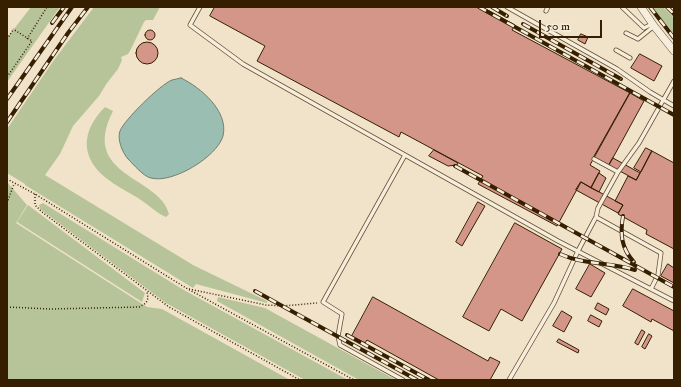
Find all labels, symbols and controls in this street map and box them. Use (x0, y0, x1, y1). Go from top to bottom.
scale bar (541, 12, 604, 38)
text: 50 m (546, 19, 570, 34)

